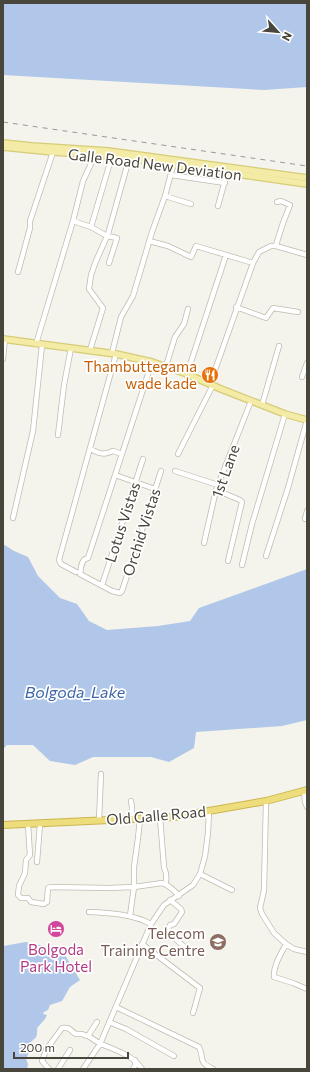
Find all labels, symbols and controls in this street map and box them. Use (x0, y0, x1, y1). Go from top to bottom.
north arrow (258, 12, 298, 52)
text: N (280, 30, 295, 43)
street label: Galle Road New Deviation (67, 144, 243, 184)
place label: Thambuttegama wade kade (84, 357, 197, 392)
restaurant icon: Thambuttegama wade kade (200, 365, 220, 385)
street label: 1st Lane (207, 442, 243, 500)
street label: Lotus Vistas (101, 479, 144, 564)
street label: Orchid Vistas (118, 486, 164, 578)
water label: Bolgoda_Lake (25, 682, 126, 701)
street label: Old Galle Road (105, 802, 207, 828)
hotel icon: Bolgoda Park Hotel (46, 919, 66, 939)
place label: Telecom Training Centre (100, 924, 205, 959)
school or university icon: Telecom Training Centre (208, 932, 228, 952)
place label: Bolgoda Park Hotel (20, 940, 92, 975)
scale bar (14, 1034, 128, 1060)
text: 200 m (20, 1040, 55, 1054)

